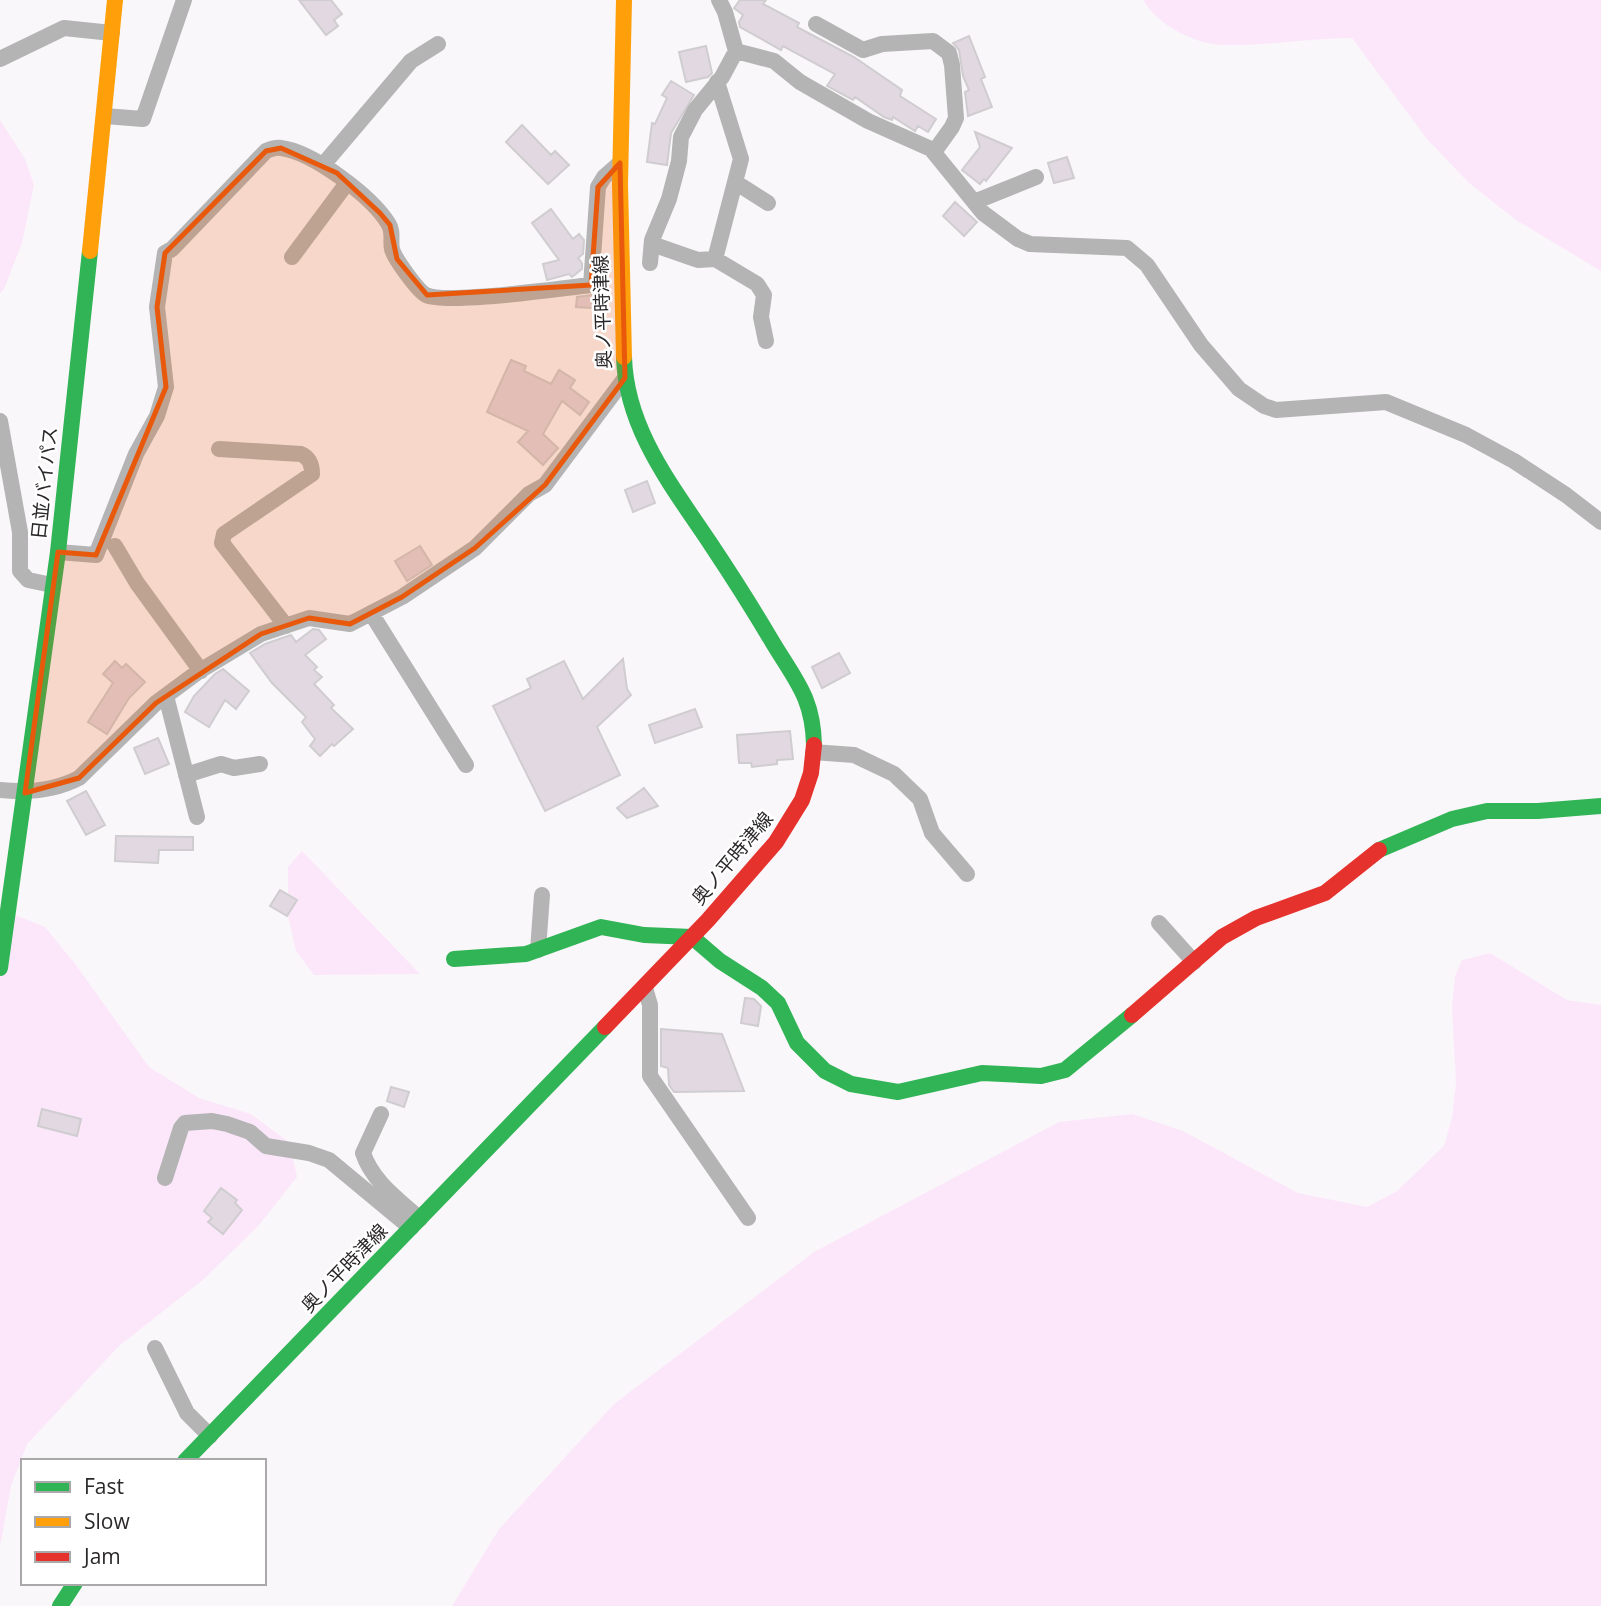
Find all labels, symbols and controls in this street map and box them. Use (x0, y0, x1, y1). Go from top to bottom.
street label: 奥ノ平時津線 (587, 255, 617, 369)
street label: 日並バイパス (25, 425, 63, 541)
street label: 奥ノ平時津線 (685, 806, 779, 910)
street label: 奥ノ平時津線 (295, 1218, 393, 1318)
legend (21, 1459, 266, 1585)
text: Fast (84, 1472, 124, 1500)
text: Slow (84, 1507, 130, 1535)
text: Jam (82, 1542, 121, 1570)

